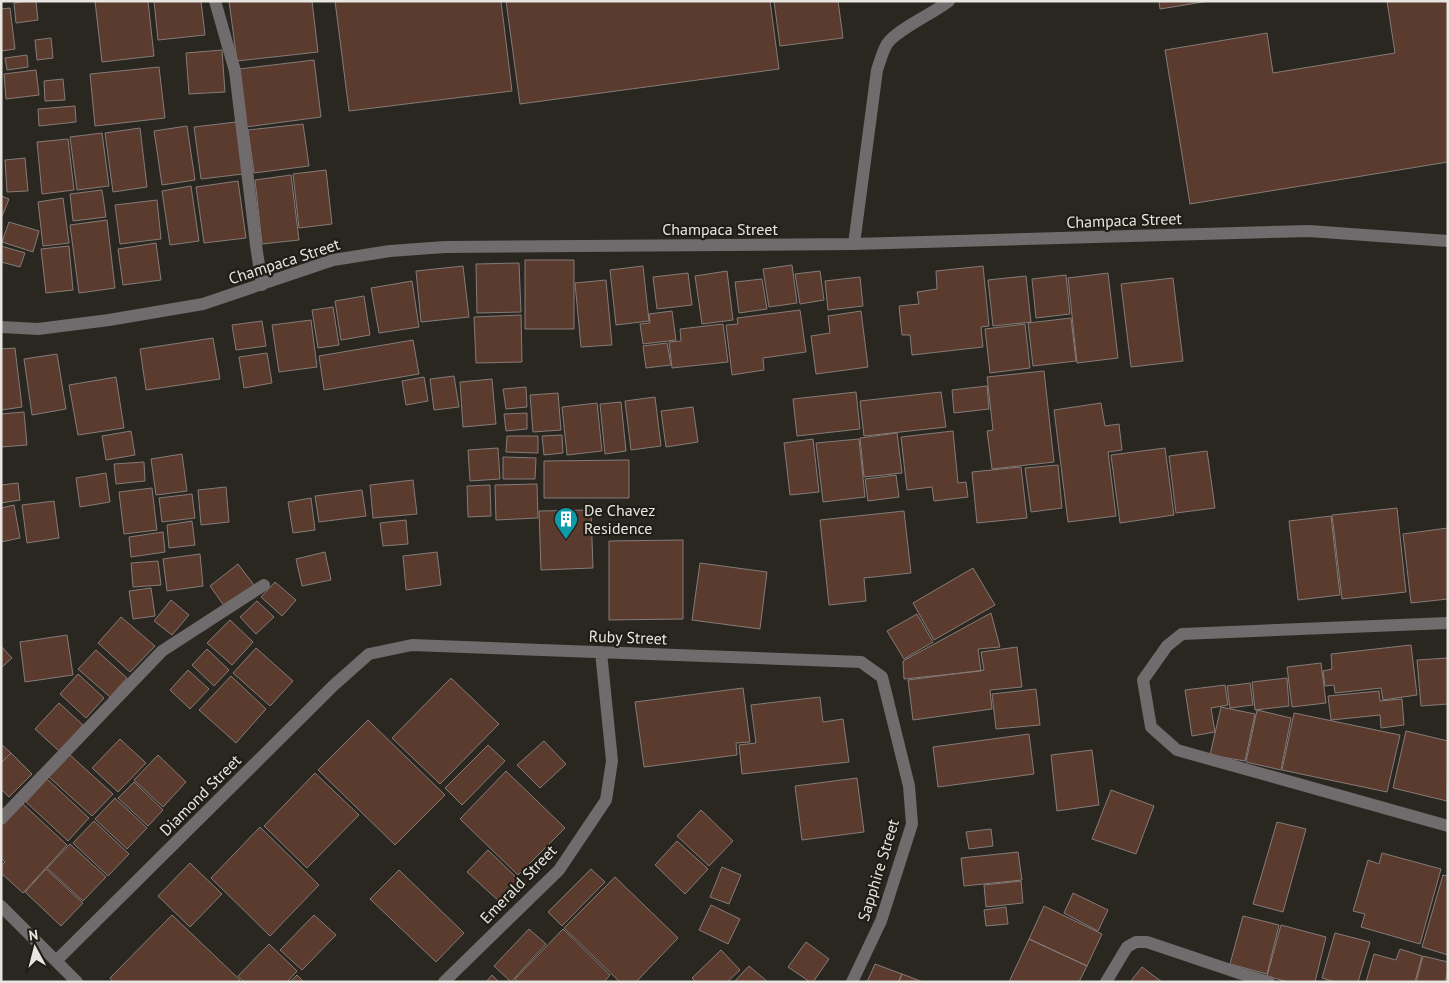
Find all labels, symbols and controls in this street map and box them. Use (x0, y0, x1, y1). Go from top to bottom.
street label: Champaca Street (1066, 208, 1183, 232)
street label: Champaca Street (662, 219, 778, 239)
street label: Champaca Street (226, 233, 343, 288)
place label: De Chavez Residence (584, 500, 655, 538)
building icon: De Chavez Residence (553, 506, 579, 540)
street label: Ruby Street (588, 626, 668, 648)
street label: Diamond Street (155, 750, 245, 840)
street label: Sapphire Street (853, 816, 903, 923)
street label: Emerald Street (476, 840, 561, 927)
north arrow (10, 923, 60, 973)
text: N (28, 926, 39, 945)

